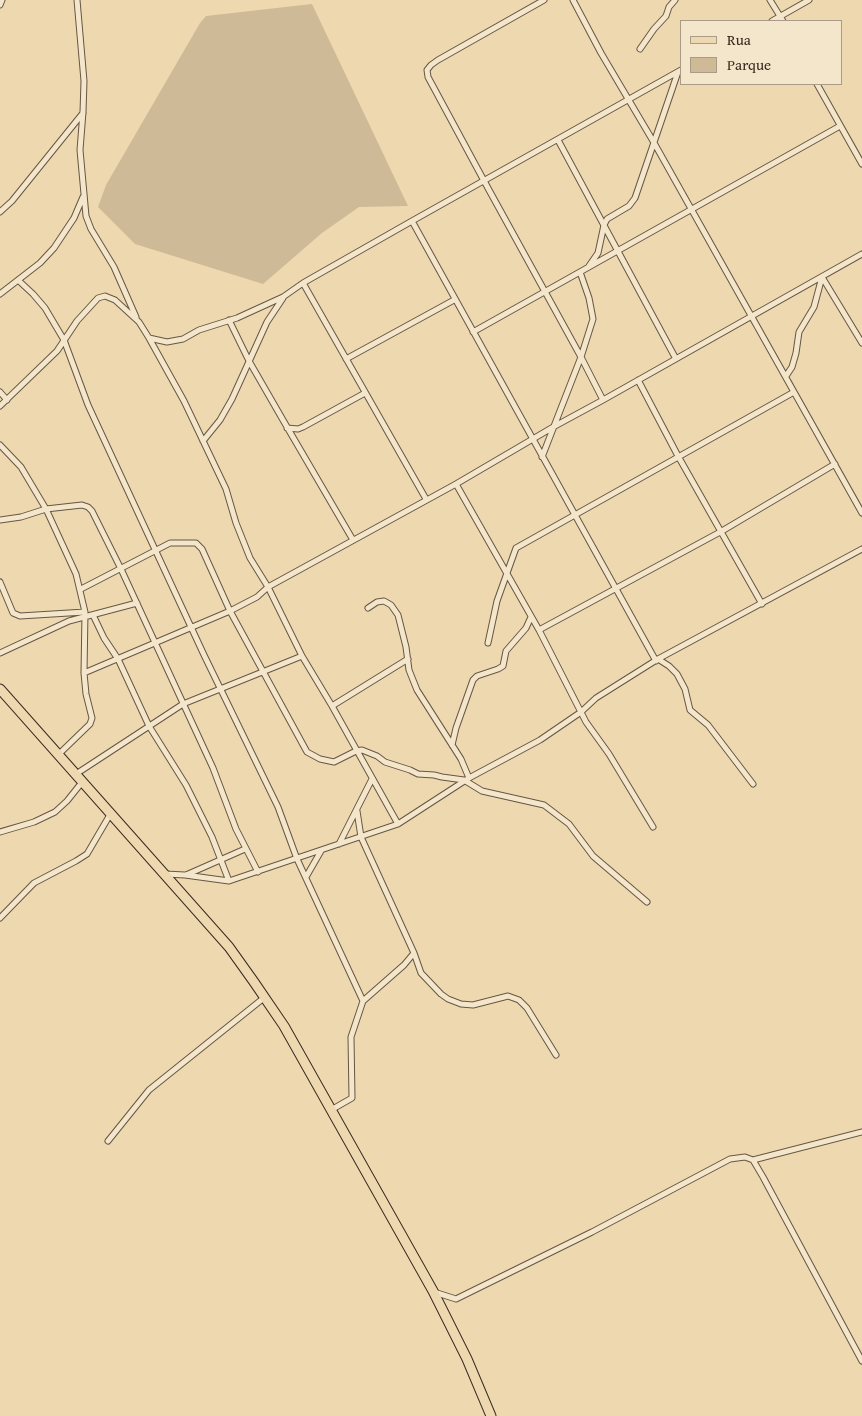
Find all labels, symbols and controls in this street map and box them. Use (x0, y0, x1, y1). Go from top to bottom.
legend (680, 20, 842, 85)
text: Rua (727, 29, 751, 50)
text: Parque (727, 54, 771, 75)

